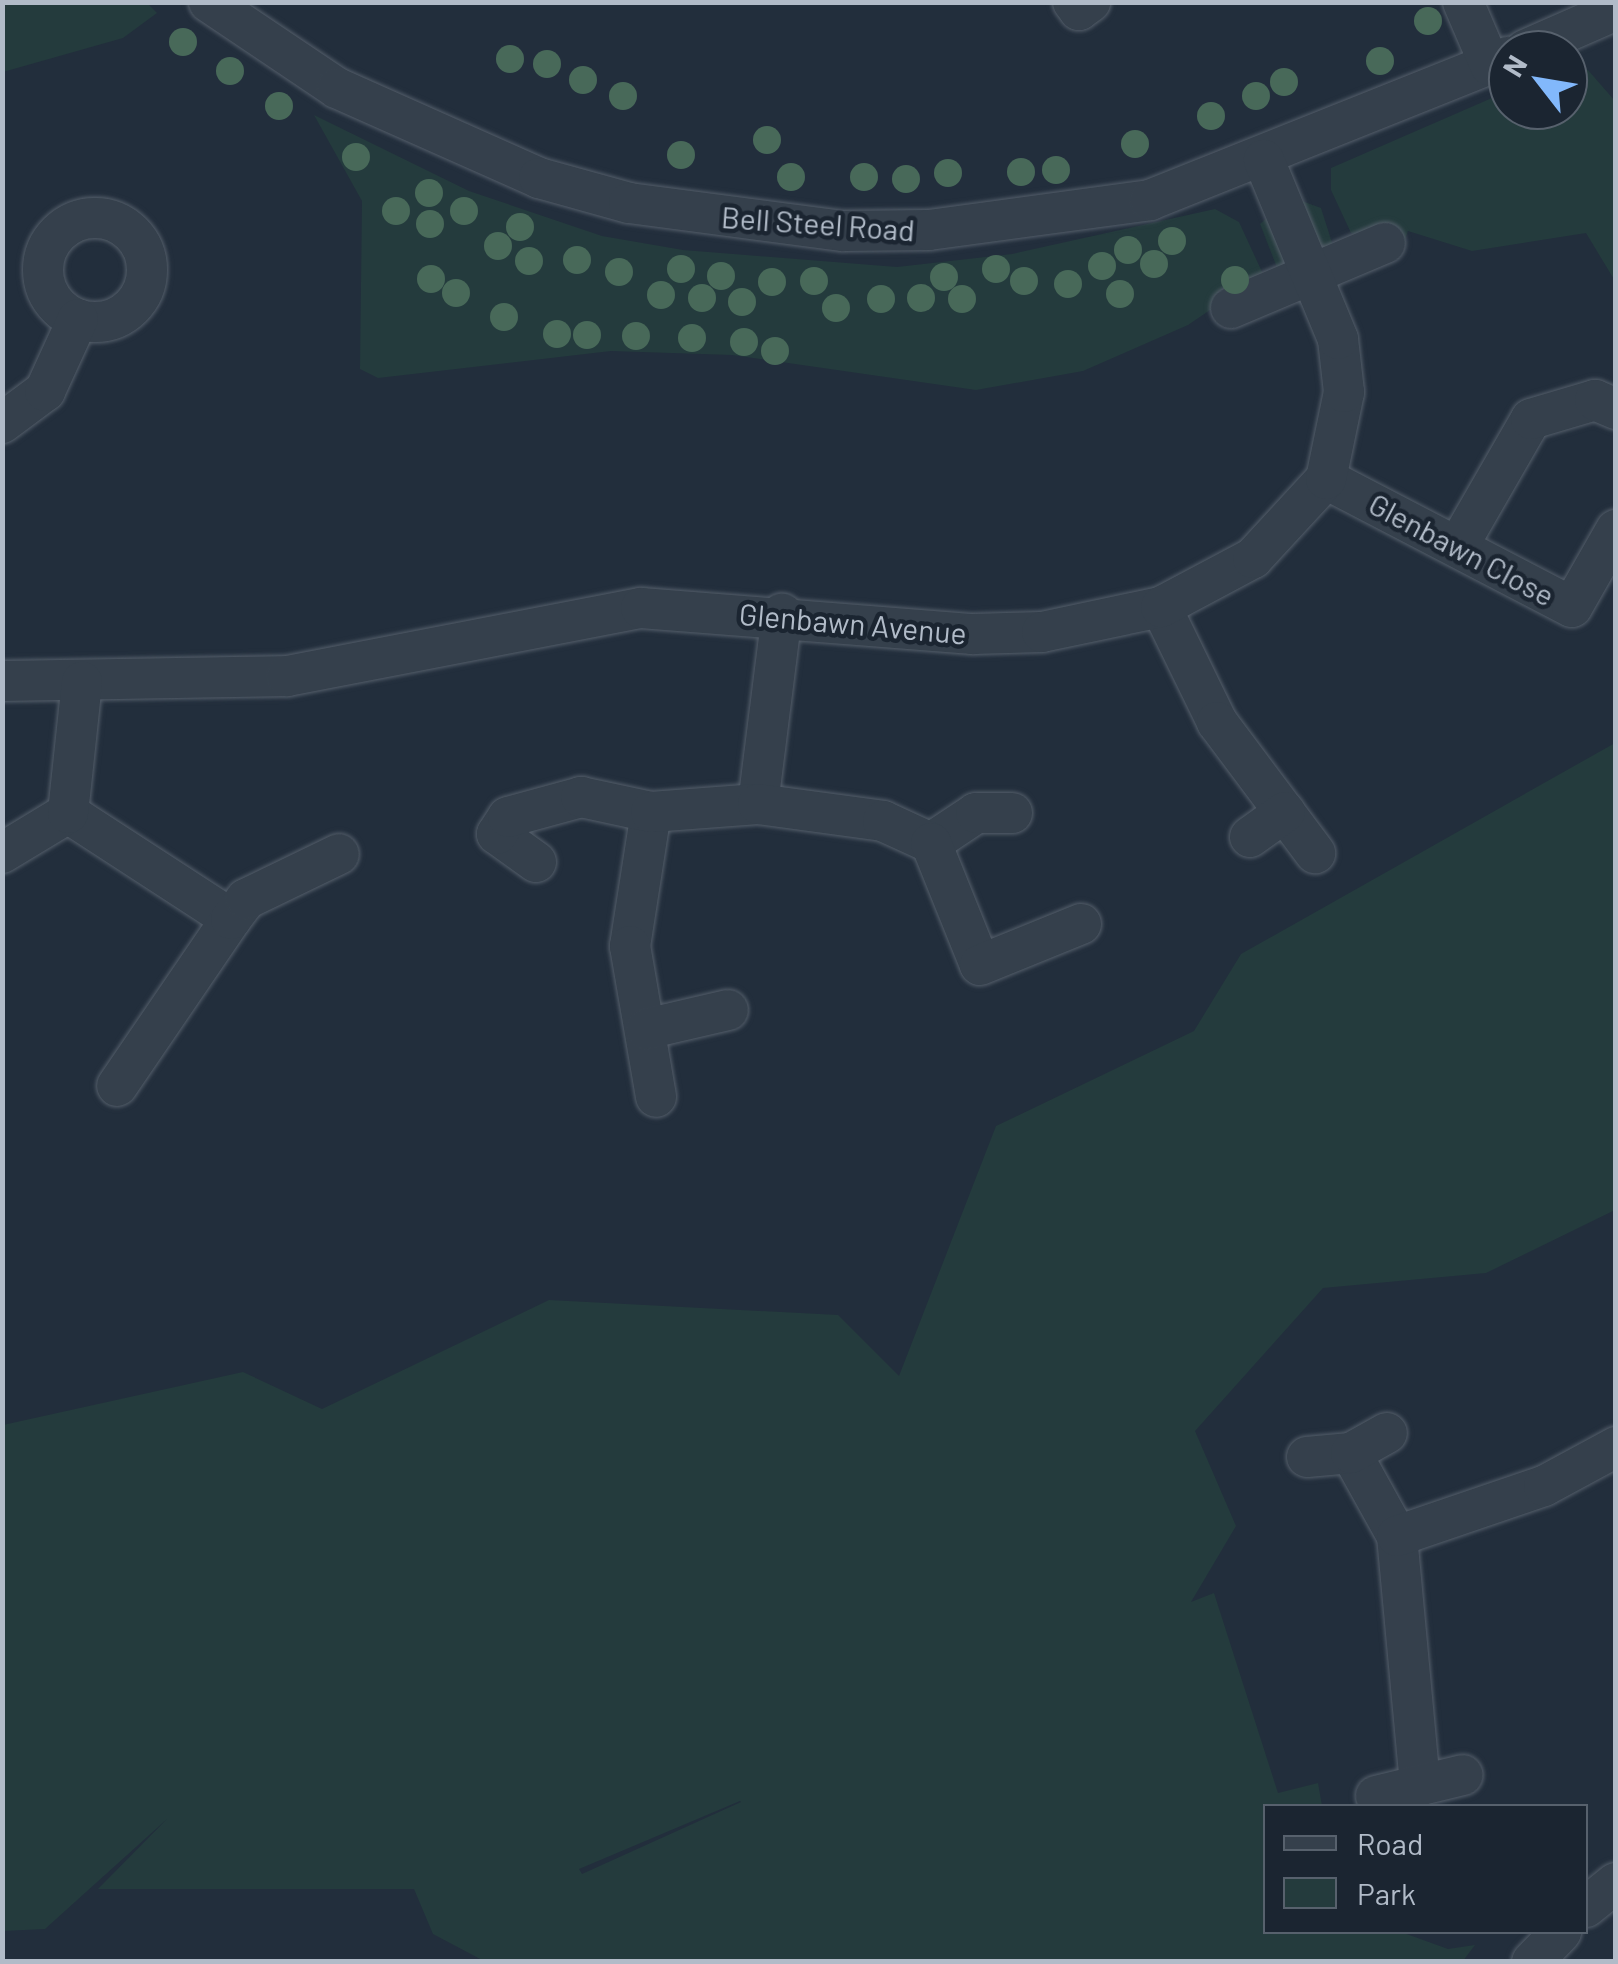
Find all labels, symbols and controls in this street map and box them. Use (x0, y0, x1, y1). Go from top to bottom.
north arrow (1488, 30, 1588, 130)
text: N (1495, 49, 1533, 82)
street label: Bell Steel Road (720, 198, 916, 248)
street label: Glenbawn Close (1363, 485, 1561, 613)
street label: Glenbawn Avenue (738, 595, 968, 651)
legend (1263, 1804, 1588, 1934)
text: Road (1357, 1825, 1423, 1861)
text: Park (1357, 1875, 1416, 1911)

